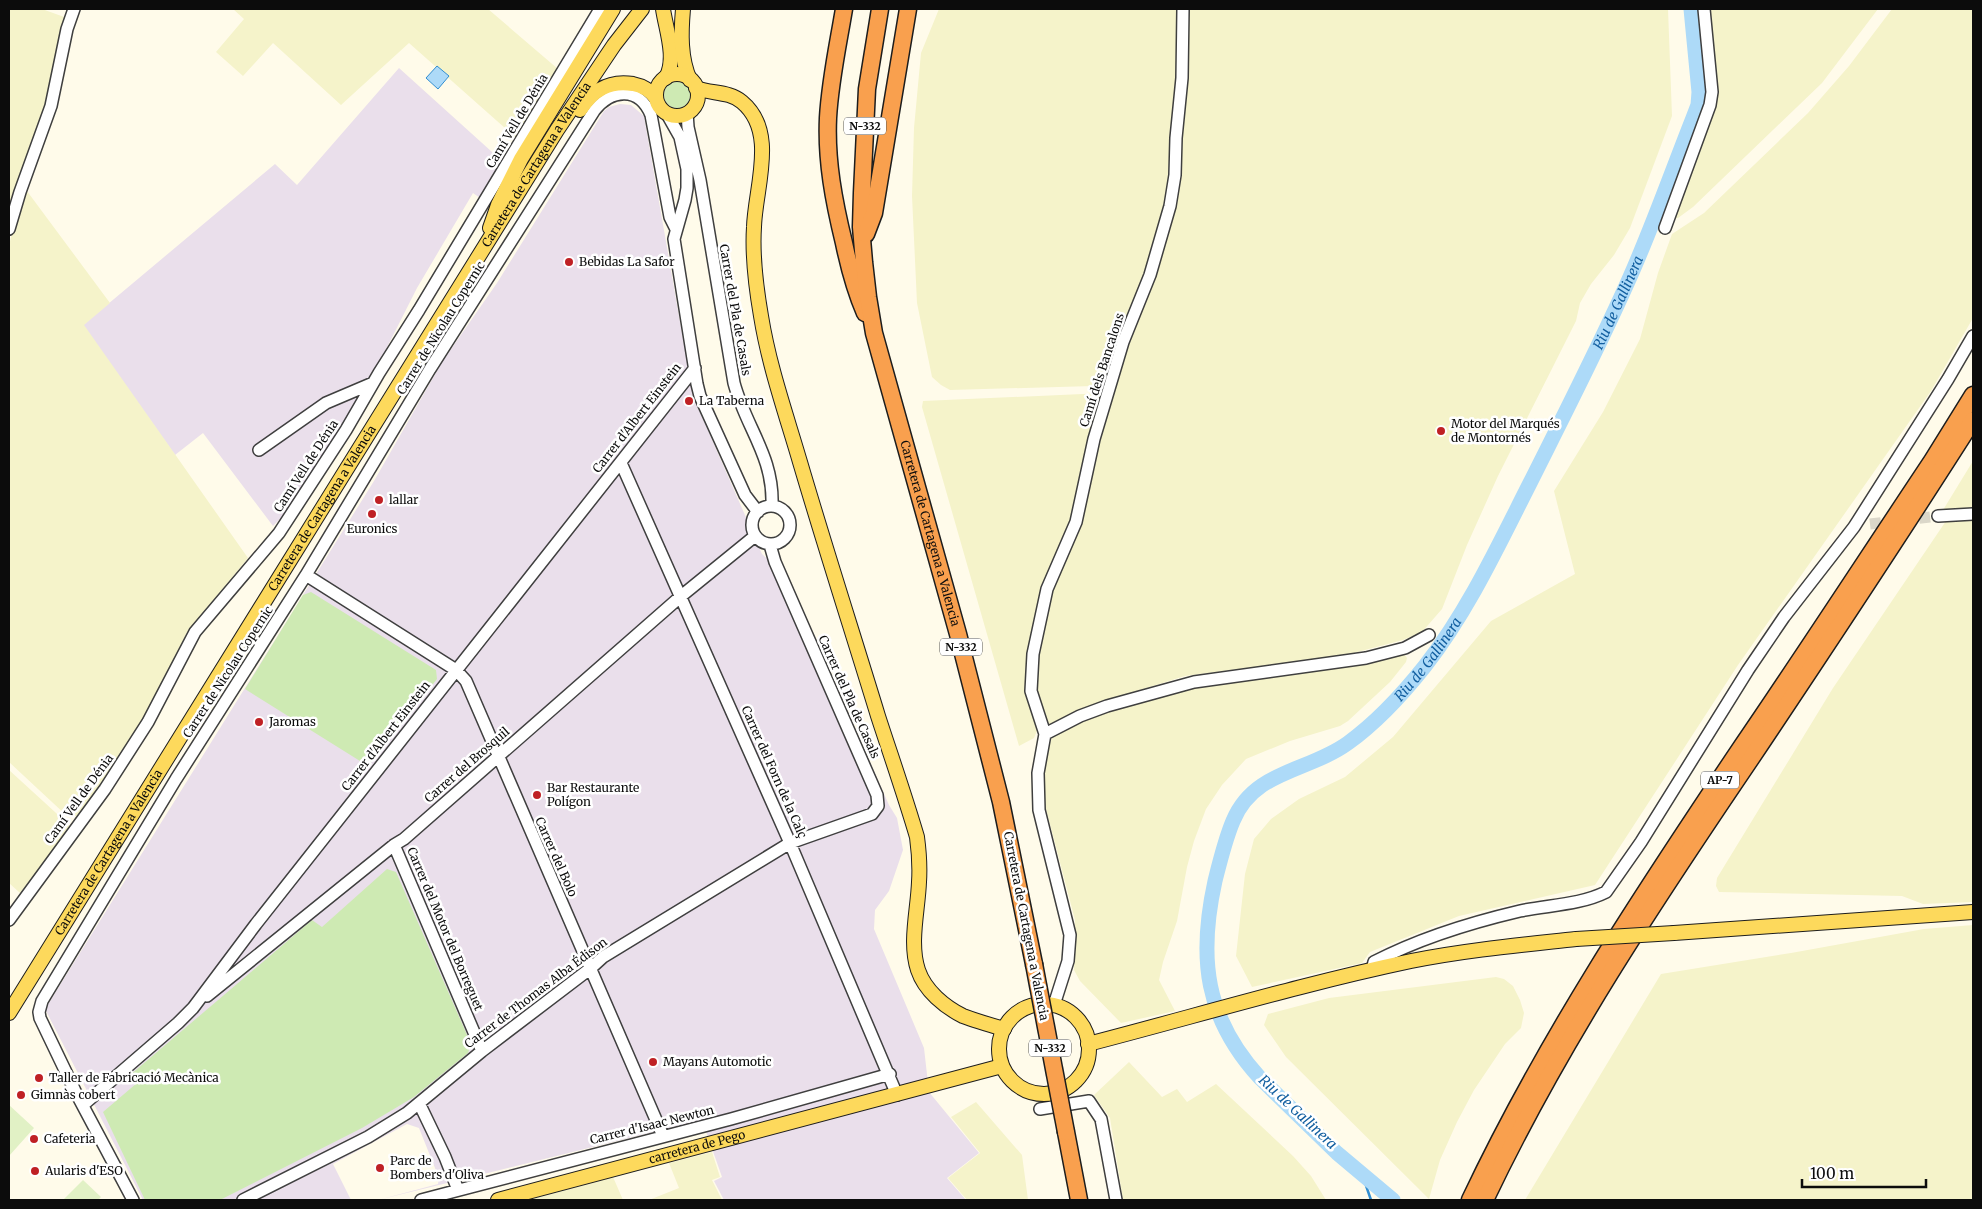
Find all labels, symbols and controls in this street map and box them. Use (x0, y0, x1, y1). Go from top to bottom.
street label: Camí Vell de Dénia (483, 71, 551, 170)
street label: Carretera de Cartagena a Valencia (478, 79, 594, 250)
road number: N-332 (844, 118, 886, 134)
street label: Carrer del Pla de Casals (717, 243, 754, 377)
water label: Riu de Gallinera (1589, 253, 1647, 352)
place label: Bebidas La Safor (579, 254, 675, 269)
marker: Bebidas La Safor (563, 256, 575, 268)
street label: Carrer de Nicolau Copernic (393, 258, 488, 397)
street label: Camí dels Bancalons (1076, 311, 1127, 429)
street label: Carrer d'Albert Einstein (589, 360, 684, 476)
place label: La Taberna (699, 393, 765, 408)
marker: La Taberna (683, 395, 695, 407)
street label: Camí Vell de Dénia (270, 416, 341, 515)
place label: Motor del Marqués de Montornés (1451, 416, 1560, 445)
street label: Carretera de Cartagena a Valencia (265, 422, 379, 594)
marker: Motor del Marqués de Montornés (1435, 425, 1447, 437)
street label: Carretera de Cartagena a Valencia (897, 439, 964, 628)
place label: lallar (389, 492, 419, 507)
marker: lallar (373, 494, 385, 506)
marker: Euronics (366, 508, 378, 520)
place label: Euronics (347, 521, 397, 536)
street label: Carrer de Nicolau Copernic (179, 603, 276, 740)
water label: Riu de Gallinera (1390, 614, 1465, 705)
street label: Carrer del Pla de Casals (816, 633, 883, 761)
road number: N-332 (940, 638, 982, 656)
street label: Carrer d'Albert Einstein (338, 678, 433, 794)
street label: Carrer del Forn de la Calç (738, 703, 810, 840)
place label: Jaromas (268, 714, 316, 729)
marker: Jaromas (253, 716, 265, 728)
street label: Carrer del Brosquil (421, 723, 512, 806)
street label: Camí Vell de Dénia (41, 751, 116, 846)
street label: Carretera de Cartagena a Valencia (51, 766, 166, 938)
road number: AP-7 (1701, 772, 1739, 788)
place label: Bar Restaurante Polígon (547, 780, 639, 809)
marker: Bar Restaurante Polígon (531, 789, 543, 801)
street label: Carrer del Bolo (532, 815, 581, 899)
street label: Carretera de Cartagena a Valencia (1001, 830, 1052, 1022)
street label: Carrer del Motor del Borreguet (404, 845, 487, 1013)
street label: Carrer de Thomas Alba Édison (461, 934, 610, 1051)
road number: N-332 (1029, 1040, 1071, 1056)
place label: Mayans Automotic (663, 1054, 772, 1069)
marker: Mayans Automotic (647, 1056, 659, 1068)
place label: Taller de Fabricació Mecànica (49, 1070, 219, 1085)
water label: Riu de Gallinera (1255, 1071, 1341, 1153)
marker: Taller de Fabricació Mecànica (33, 1072, 45, 1084)
place label: Gimnàs cobert (31, 1087, 116, 1102)
marker: Gimnàs cobert (15, 1089, 27, 1101)
street label: Carrer d'Isaac Newton (588, 1102, 716, 1147)
street label: carretera de Pego (647, 1127, 747, 1167)
place label: Cafeteria (44, 1131, 96, 1146)
marker: Cafeteria (28, 1133, 40, 1145)
place label: Parc de Bombers d'Oliva (390, 1153, 485, 1182)
scale bar (1802, 1156, 1926, 1188)
marker: Parc de Bombers d'Oliva (374, 1162, 386, 1174)
place label: Aularis d'ESO (44, 1163, 123, 1178)
text: 100 m (1810, 1164, 1854, 1183)
marker: Aularis d'ESO (29, 1165, 41, 1177)

